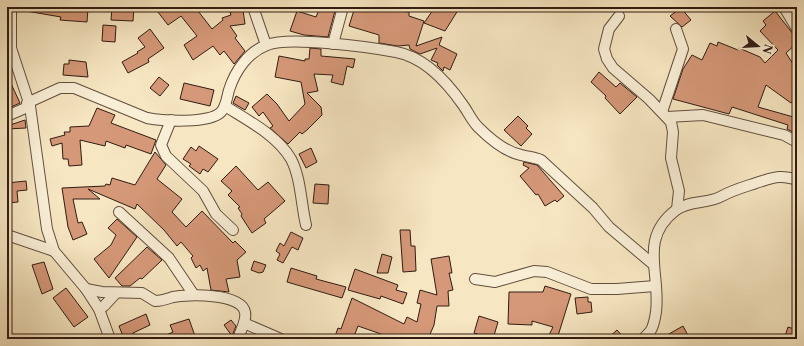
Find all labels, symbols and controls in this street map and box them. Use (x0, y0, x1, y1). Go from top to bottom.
north arrow (738, 26, 778, 66)
text: N (759, 42, 776, 56)

